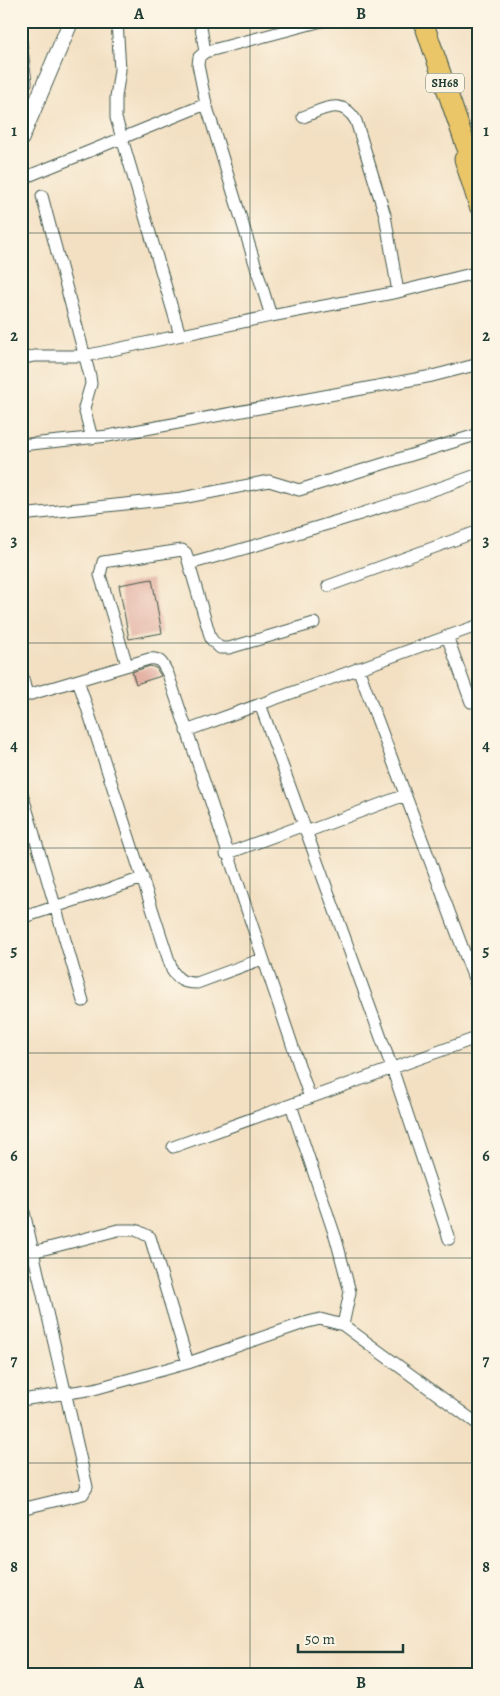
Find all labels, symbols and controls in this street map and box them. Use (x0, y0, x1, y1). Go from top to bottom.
text: A (133, 3, 145, 25)
text: B (356, 3, 366, 25)
road number: SH68 (426, 74, 464, 92)
text: 1 (11, 120, 17, 142)
text: 1 (483, 120, 489, 142)
text: 2 (10, 325, 18, 347)
text: 2 (482, 325, 490, 347)
text: 3 (11, 530, 18, 552)
text: 3 (483, 530, 490, 552)
text: 4 (10, 735, 18, 757)
text: 4 (482, 735, 490, 757)
text: 5 (11, 940, 18, 962)
text: 5 (483, 940, 490, 962)
text: 6 (10, 1145, 18, 1167)
text: 6 (482, 1145, 490, 1167)
text: 7 (11, 1350, 18, 1372)
text: 7 (483, 1350, 490, 1372)
text: 8 (10, 1556, 18, 1578)
text: 8 (482, 1556, 490, 1578)
scale bar (298, 1621, 402, 1653)
text: 50 m (305, 1629, 335, 1649)
text: A (133, 1672, 145, 1694)
text: B (356, 1672, 366, 1694)

